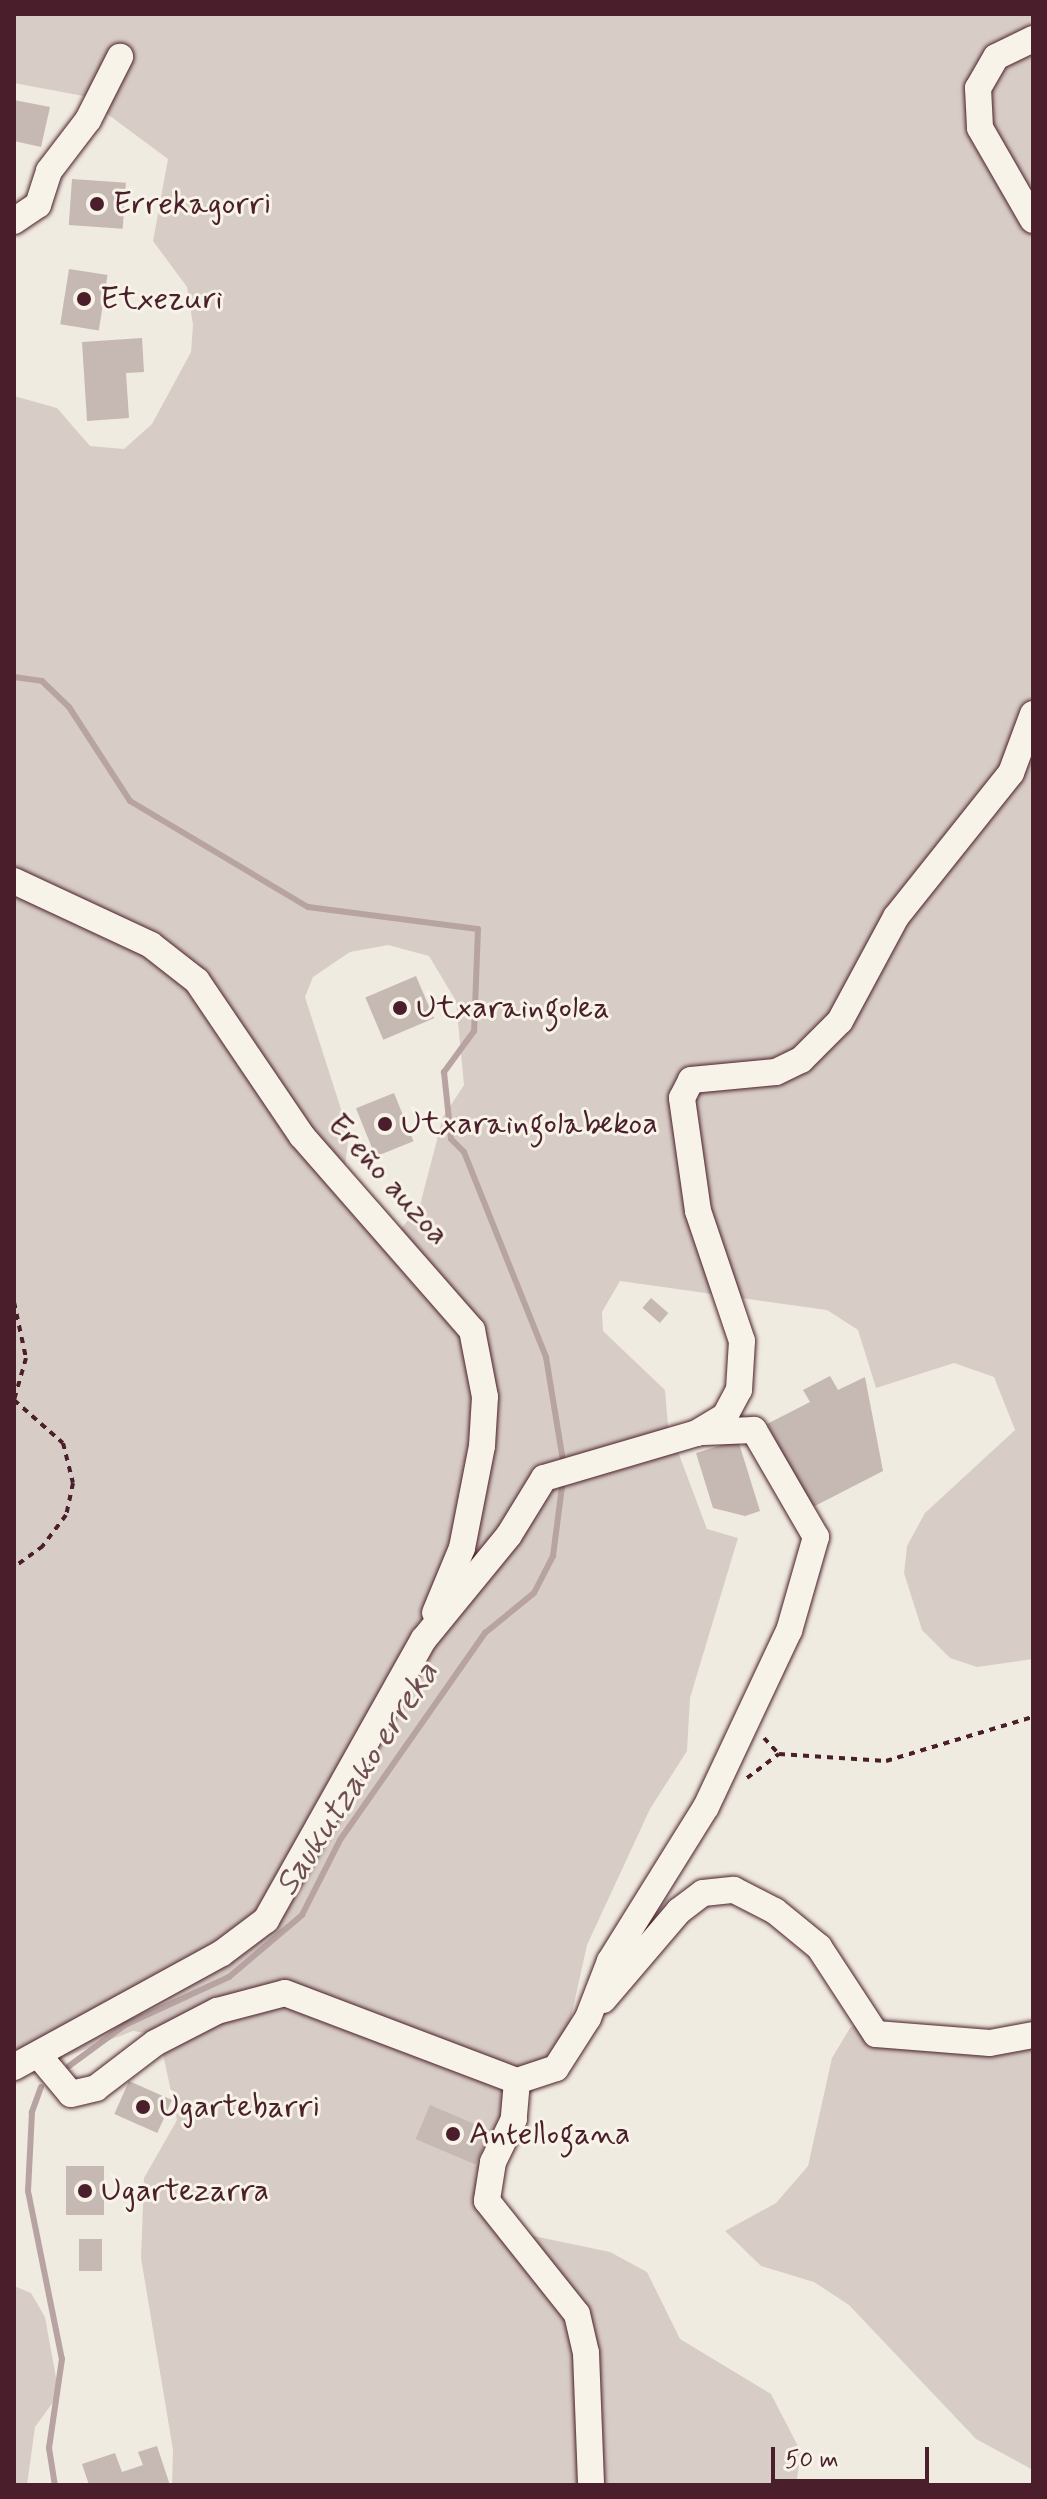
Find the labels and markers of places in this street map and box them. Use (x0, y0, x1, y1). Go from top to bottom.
place label: Errekagorri (113, 185, 271, 223)
marker: Errekagorri (88, 195, 106, 213)
place label: Etxezuri (100, 280, 223, 318)
marker: Etxezuri (75, 290, 93, 308)
place label: Utxaraingolea (416, 989, 610, 1027)
marker: Utxaraingolea (391, 999, 409, 1017)
place label: Utxaraingolabekoa (401, 1105, 658, 1143)
marker: Utxaraingolabekoa (376, 1115, 394, 1133)
place label: Ugartebarri (159, 2088, 320, 2126)
marker: Ugartebarri (134, 2098, 152, 2116)
place label: Antellogana (469, 2115, 630, 2153)
marker: Antellogana (444, 2125, 462, 2143)
place label: Ugartezarra (101, 2172, 269, 2210)
marker: Ugartezarra (76, 2182, 94, 2200)

